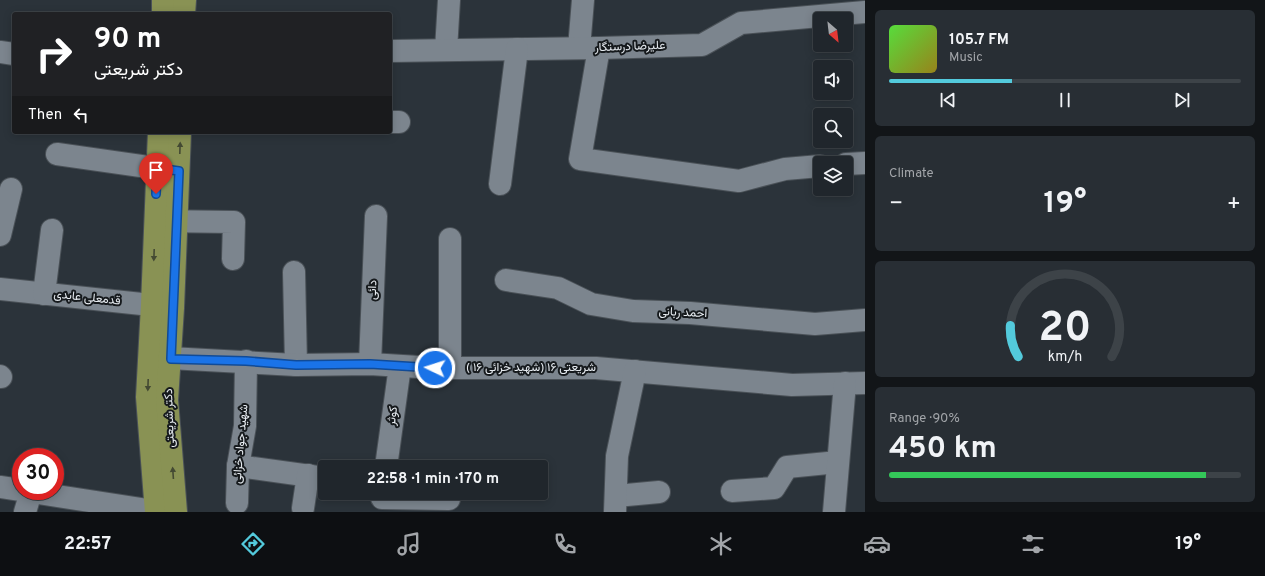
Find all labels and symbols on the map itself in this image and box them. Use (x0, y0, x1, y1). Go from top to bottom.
north arrow (813, 12, 853, 52)
street label: علیرضا درستگار (593, 38, 666, 56)
one-way arrow (177, 141, 183, 154)
pin (139, 153, 173, 194)
one-way arrow (151, 249, 157, 262)
street label: دائی (365, 279, 381, 300)
street label: قدمعلی عابدی (53, 287, 121, 309)
street label: احمد ربانی (658, 304, 708, 322)
position arrow (414, 347, 456, 389)
street label: شریعتی ۱۶ (شهید خزائی ۱۶ ) (466, 360, 596, 376)
one-way arrow (144, 379, 151, 391)
street label: دکتر شریعتی (161, 388, 179, 448)
street label: شهید جواد خزائی (230, 404, 252, 484)
street label: کوثر (384, 405, 402, 428)
speed limit sign: 30 (12, 448, 64, 500)
one-way arrow (169, 467, 176, 479)

